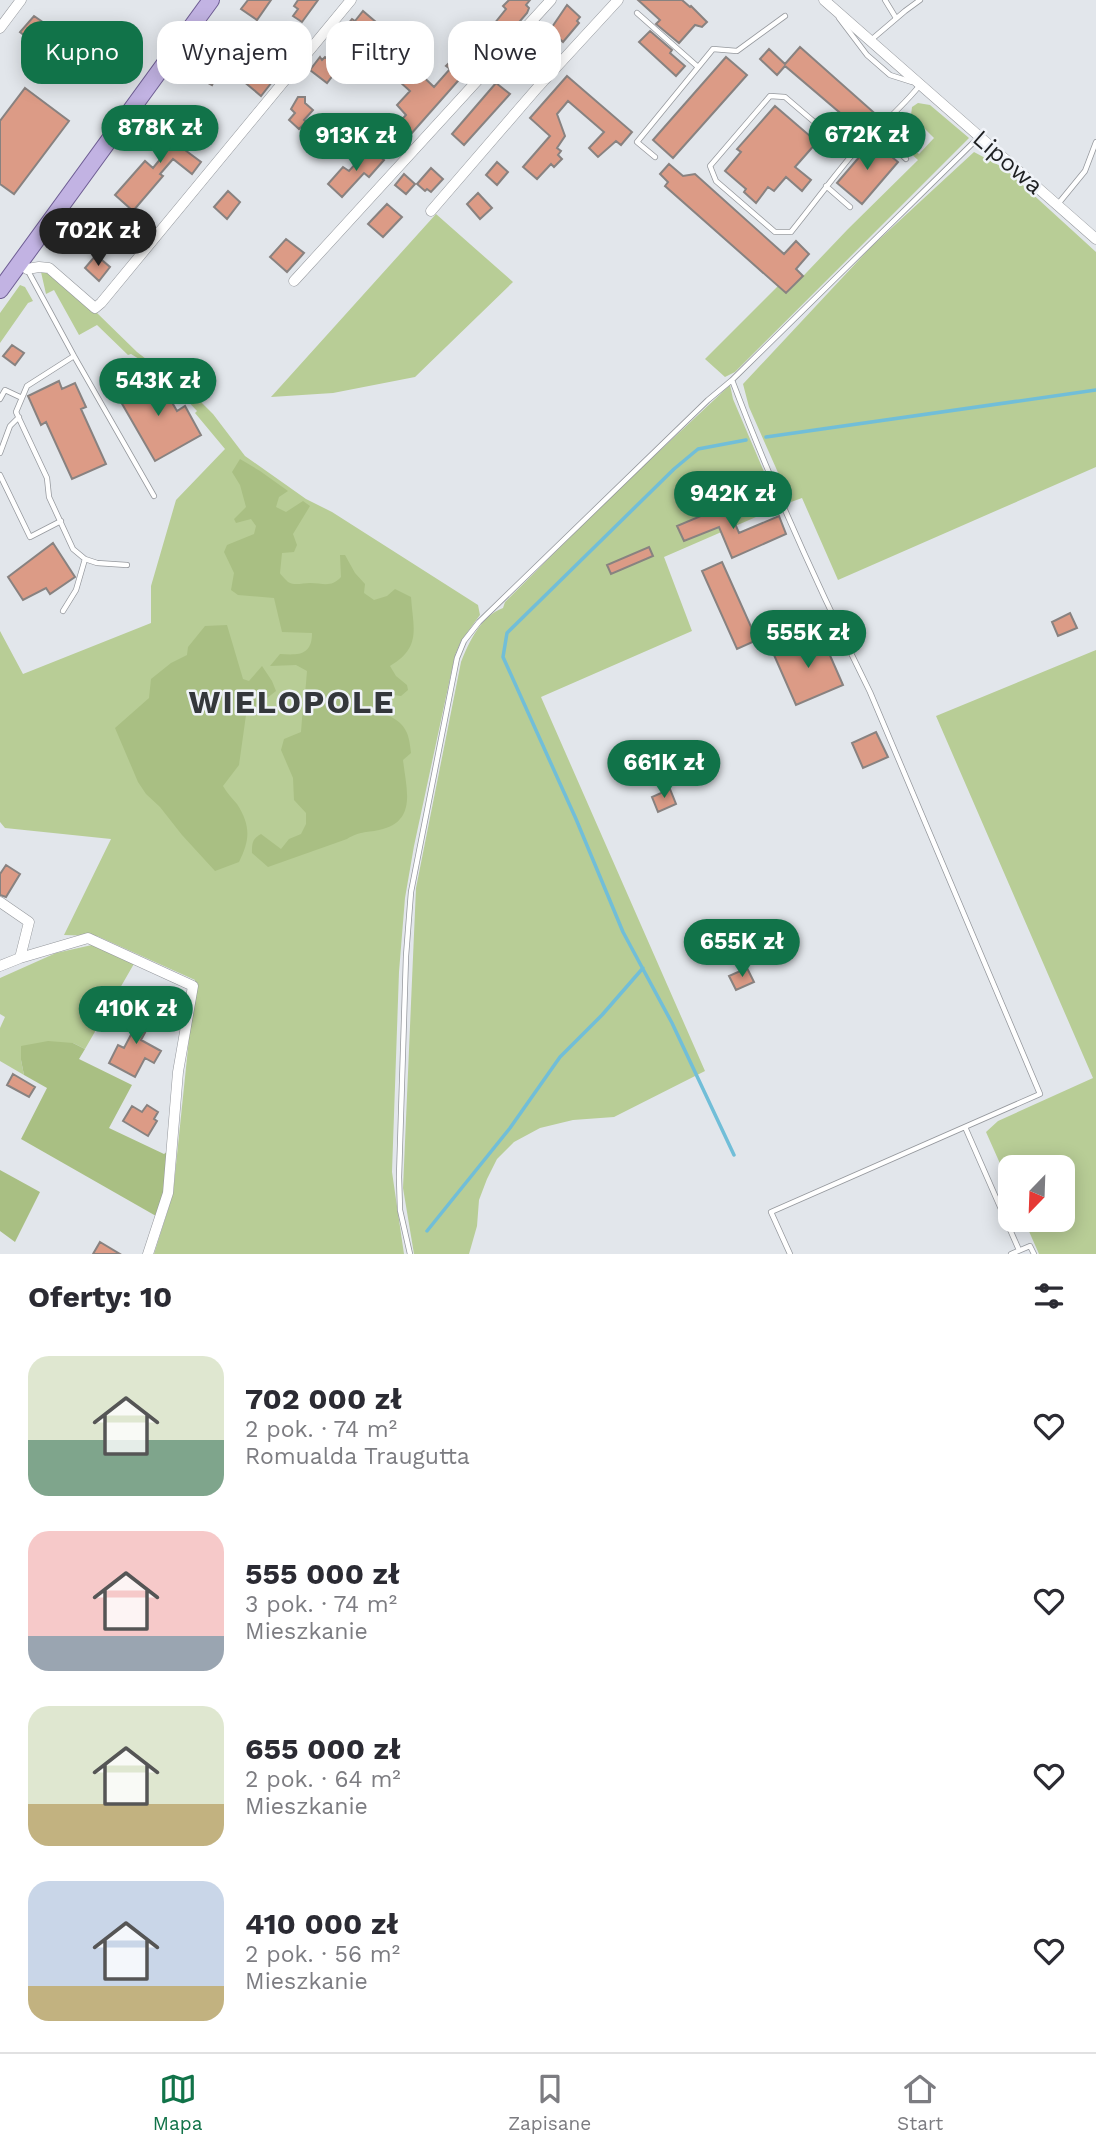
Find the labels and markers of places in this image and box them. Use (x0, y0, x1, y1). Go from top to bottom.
pin: 878K zł (95, 106, 225, 165)
pin: 672K zł (802, 113, 932, 172)
pin: 913K zł (291, 114, 421, 173)
pin: 702K zł (33, 208, 163, 268)
pin: 543K zł (93, 358, 223, 418)
pin: 942K zł (668, 472, 798, 531)
pin: 555K zł (743, 610, 873, 670)
pin: 661K zł (599, 740, 729, 800)
pin: 655K zł (677, 920, 807, 979)
pin: 410K zł (71, 986, 201, 1046)

